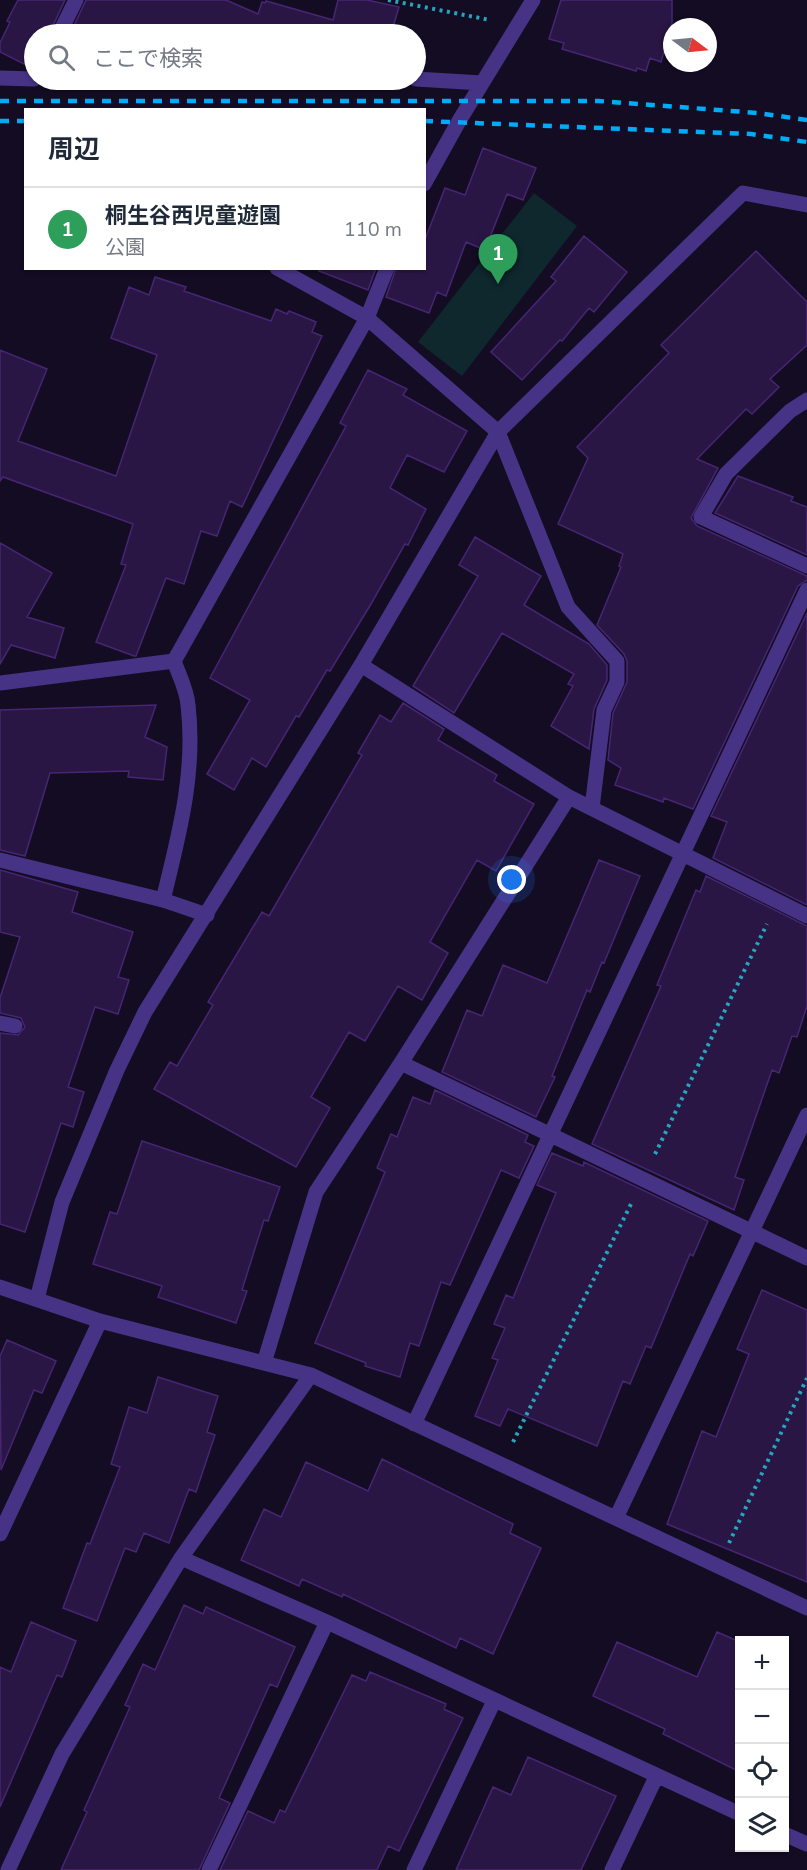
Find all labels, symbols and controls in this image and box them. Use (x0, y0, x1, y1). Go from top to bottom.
north arrow (663, 18, 717, 72)
search box (24, 24, 426, 90)
icon: search (45, 41, 78, 74)
text: ここで検索 (93, 44, 203, 74)
text: 周辺 (48, 132, 100, 167)
text: 桐生谷西児童遊園 (105, 201, 281, 231)
text: 1 (62, 216, 74, 243)
text: 110 m (344, 216, 402, 243)
text: 公園 (105, 234, 145, 261)
pin: 1 (478, 234, 518, 284)
your location (497, 865, 526, 894)
map controls (735, 1636, 789, 1852)
button: + (735, 1636, 789, 1690)
button: − (735, 1690, 789, 1744)
button: locate (735, 1744, 789, 1798)
button: layers (735, 1798, 789, 1852)

